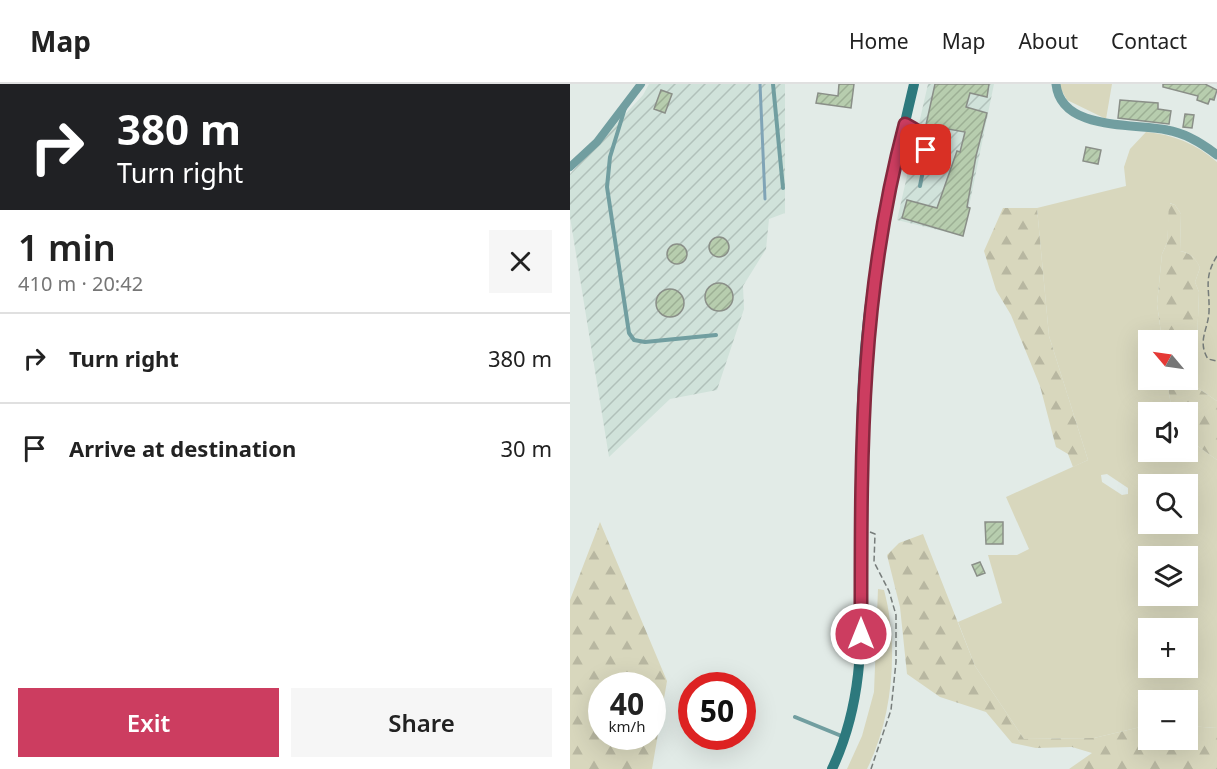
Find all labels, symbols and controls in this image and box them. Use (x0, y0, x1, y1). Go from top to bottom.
text: Map (30, 22, 91, 60)
text: Home (849, 27, 909, 55)
text: Map (942, 27, 985, 55)
text: About (1018, 27, 1078, 55)
text: Contact (1111, 27, 1187, 55)
text: 380 m (117, 100, 241, 157)
icon: right (18, 108, 96, 186)
pin (900, 124, 951, 175)
icon: arrive (909, 133, 942, 166)
text: Turn right (117, 154, 243, 191)
text: 1 min (18, 223, 116, 272)
button: close (489, 230, 552, 293)
text: 410 m · 20:42 (18, 270, 143, 297)
north arrow (1138, 330, 1198, 390)
map controls (1138, 330, 1198, 750)
icon: right (18, 342, 51, 375)
text: Turn right (69, 343, 179, 373)
text: 380 m (488, 343, 552, 373)
button: sound (1138, 402, 1198, 462)
icon: arrive (18, 432, 51, 465)
text: Arrive at destination (69, 433, 296, 463)
text: 30 m (501, 433, 552, 463)
button: search (1138, 474, 1198, 534)
button: layers (1138, 546, 1198, 606)
position arrow (829, 602, 893, 666)
button: + (1138, 618, 1198, 678)
speed limit sign: 50 (678, 672, 756, 750)
text: 40 (610, 683, 644, 724)
button: Exit (18, 688, 279, 757)
button: Share (291, 688, 552, 757)
button: − (1138, 690, 1198, 750)
text: km/h (609, 716, 645, 736)

